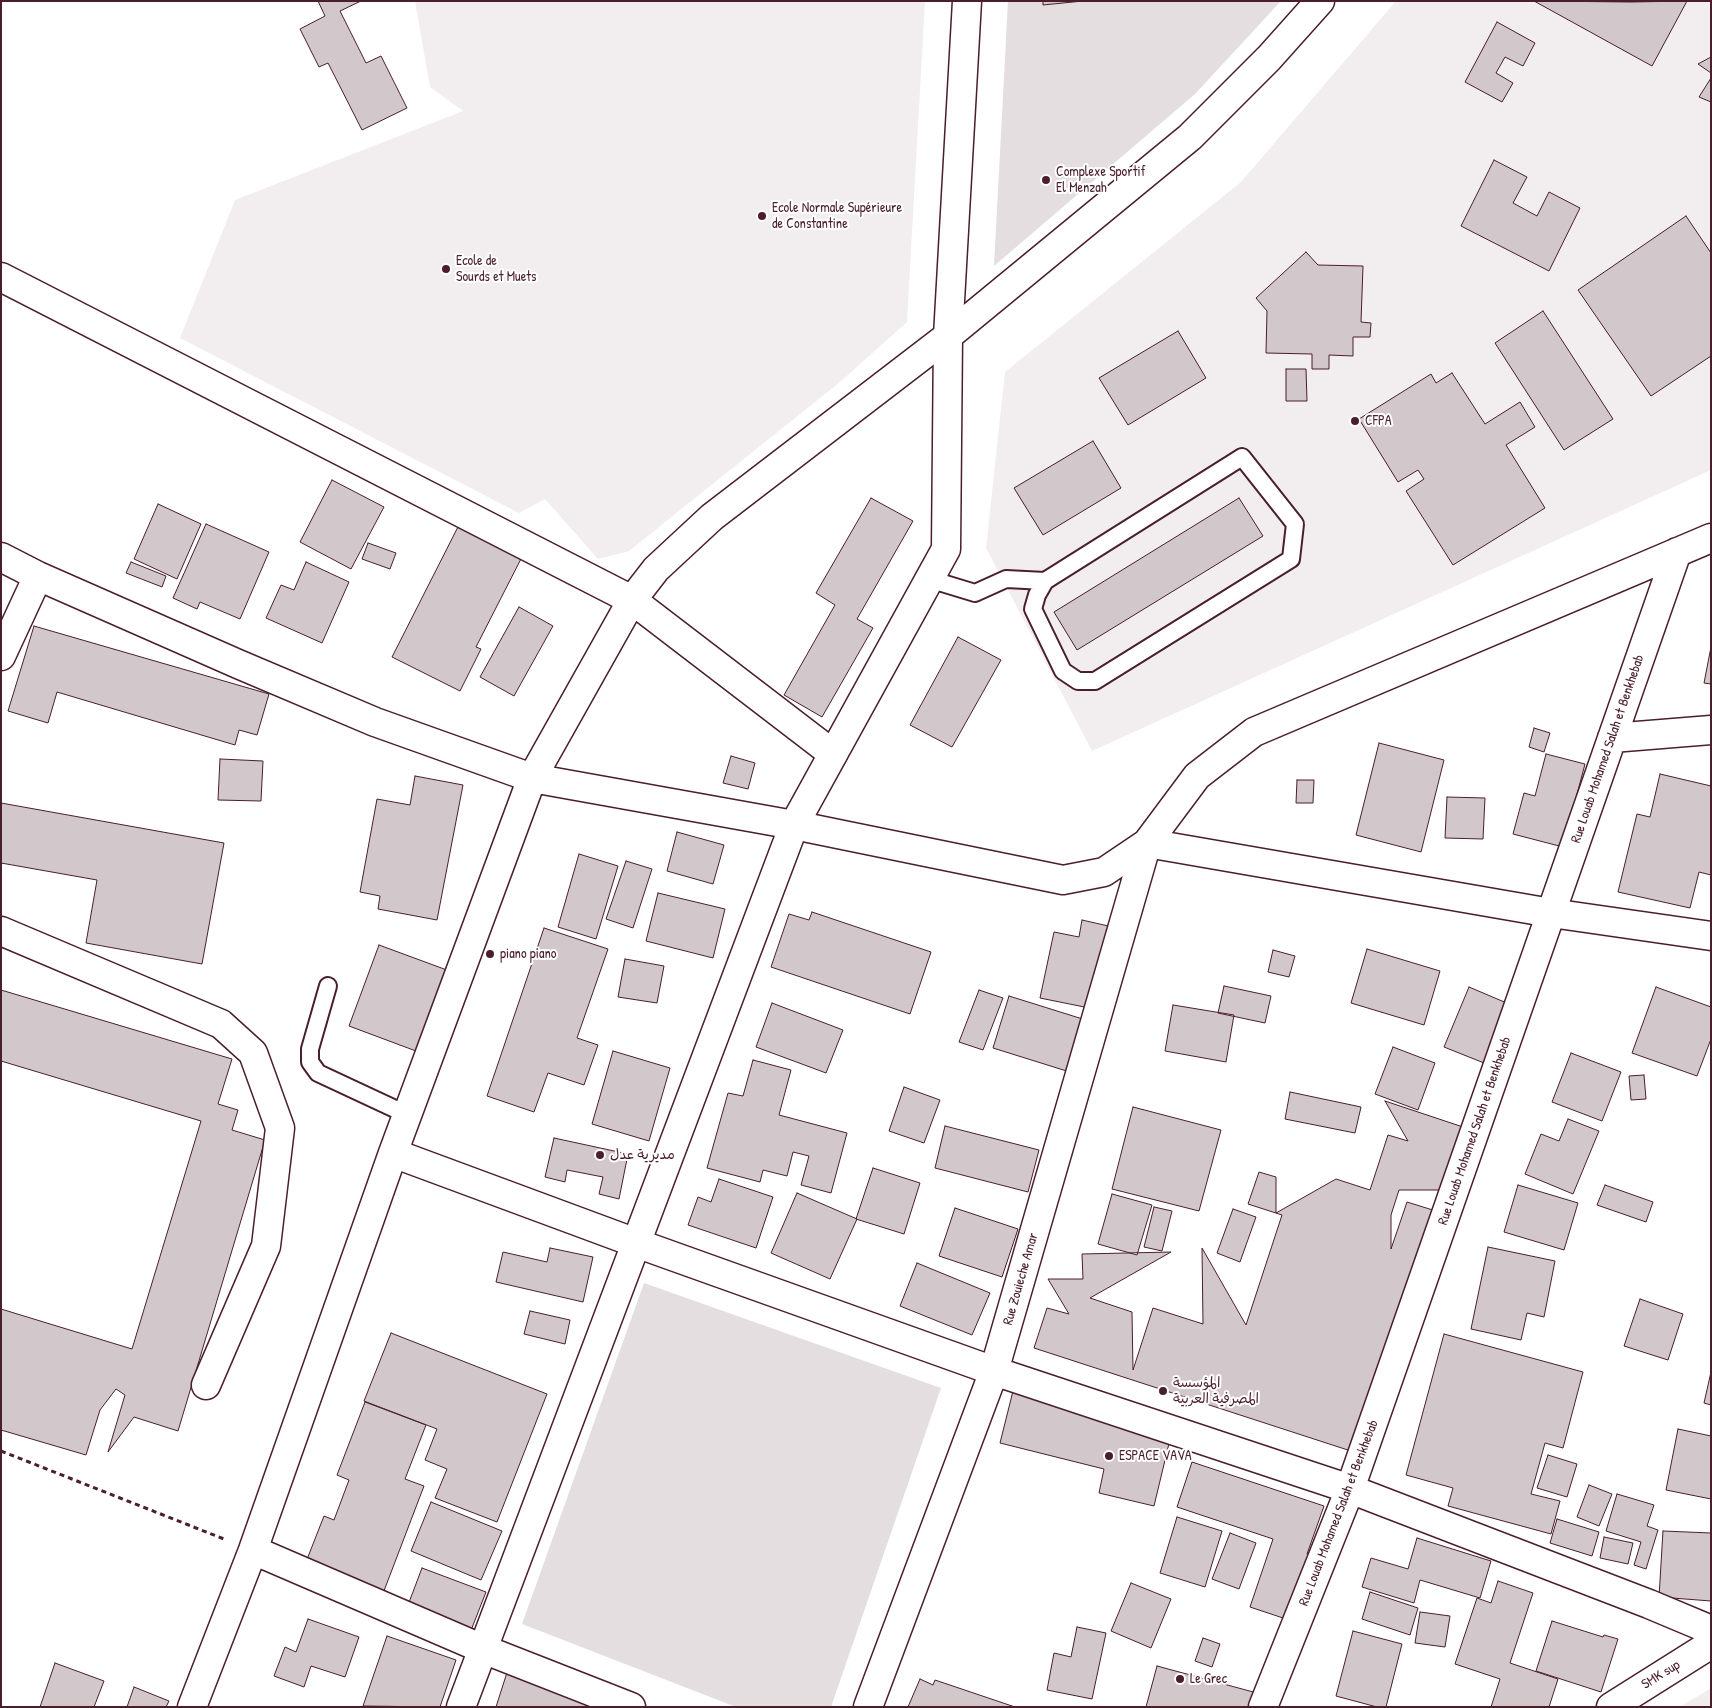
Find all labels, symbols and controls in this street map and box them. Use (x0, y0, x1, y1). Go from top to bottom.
place label: Complexe Sportif El Menzah (1056, 164, 1146, 196)
marker: Complexe Sportif El Menzah (1040, 174, 1052, 186)
place label: Ecole Normale Supérieure de Constantine (772, 200, 902, 232)
marker: Ecole Normale Supérieure de Constantine (756, 210, 768, 222)
place label: Ecole de Sourds et Muets (456, 253, 536, 286)
marker: Ecole de Sourds et Muets (440, 263, 452, 275)
place label: CFPA (1365, 413, 1391, 429)
marker: CFPA (1349, 415, 1361, 427)
street label: Rue Louab Mohamed Salah et Benkhebab (1568, 653, 1648, 845)
place label: piano piano (500, 946, 556, 962)
marker: piano piano (484, 948, 496, 960)
street label: Rue Louab Mohamed Salah et Benkhebab (1435, 1035, 1515, 1227)
place label: مديرية عدل (610, 1147, 675, 1163)
marker: مديرية عدل (594, 1149, 606, 1161)
street label: Rue Zouieche Amar (1000, 1231, 1042, 1327)
place label: المؤسسة المصرفية العربية (1173, 1375, 1259, 1408)
marker: المؤسسة المصرفية العربية (1157, 1385, 1169, 1397)
street label: Rue Louab Mohamed Salah et Benkhebab (1296, 1418, 1382, 1608)
place label: ESPACE VAVA (1119, 1448, 1192, 1464)
marker: ESPACE VAVA (1103, 1450, 1115, 1462)
street label: SMK sup (1639, 1657, 1683, 1693)
place label: Le Grec (1190, 1671, 1227, 1687)
marker: Le Grec (1174, 1673, 1186, 1685)

